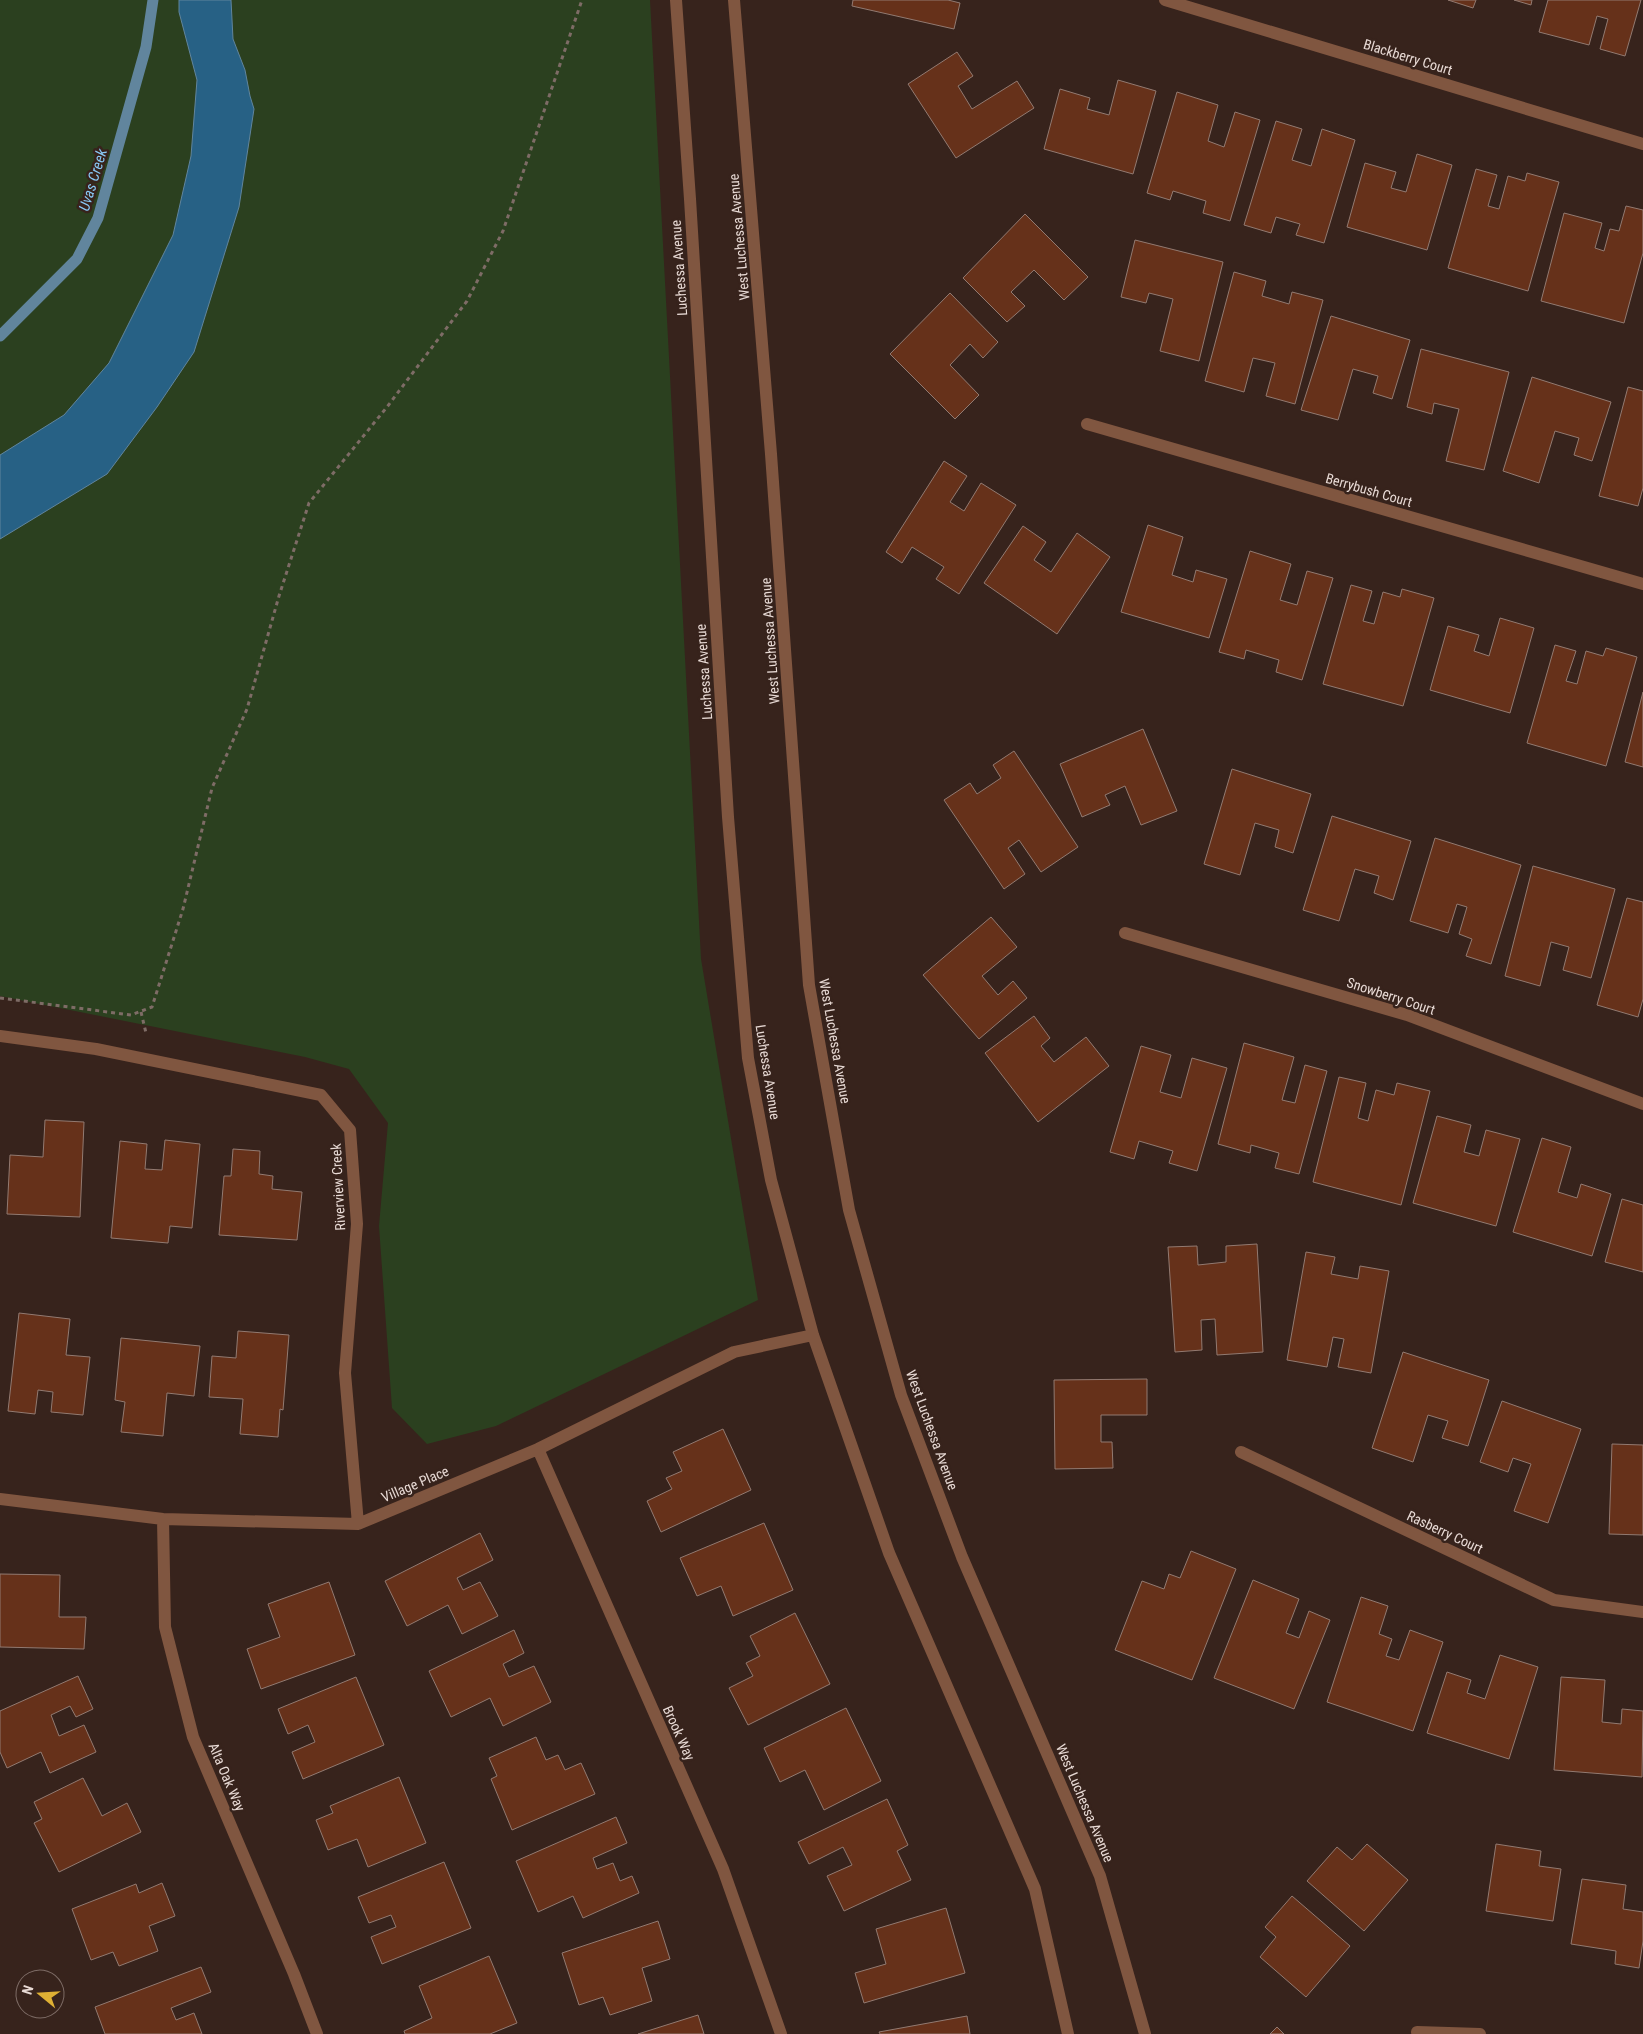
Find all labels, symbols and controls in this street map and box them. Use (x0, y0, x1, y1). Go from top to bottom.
street label: Blackberry Court (1362, 36, 1454, 78)
water label: Uvas Creek (75, 146, 111, 213)
street label: West Luchessa Avenue (725, 173, 752, 301)
street label: Luchessa Avenue (668, 219, 690, 316)
street label: Berrybush Court (1324, 470, 1414, 510)
street label: West Luchessa Avenue (758, 577, 782, 705)
street label: Luchessa Avenue (693, 623, 715, 720)
street label: Snowberry Court (1345, 974, 1437, 1018)
street label: West Luchessa Avenue (816, 977, 854, 1105)
street label: Luchessa Avenue (753, 1023, 783, 1121)
street label: Riverview Creek (328, 1142, 348, 1231)
street label: West Luchessa Avenue (903, 1368, 961, 1493)
street label: Village Place (379, 1462, 451, 1505)
street label: Rasberry Court (1404, 1507, 1486, 1557)
street label: Brook Way (660, 1703, 698, 1763)
street label: Alta Oak Way (205, 1740, 249, 1814)
street label: West Luchessa Avenue (1053, 1742, 1117, 1865)
north arrow (15, 1969, 65, 2019)
text: N (19, 1983, 37, 1997)

